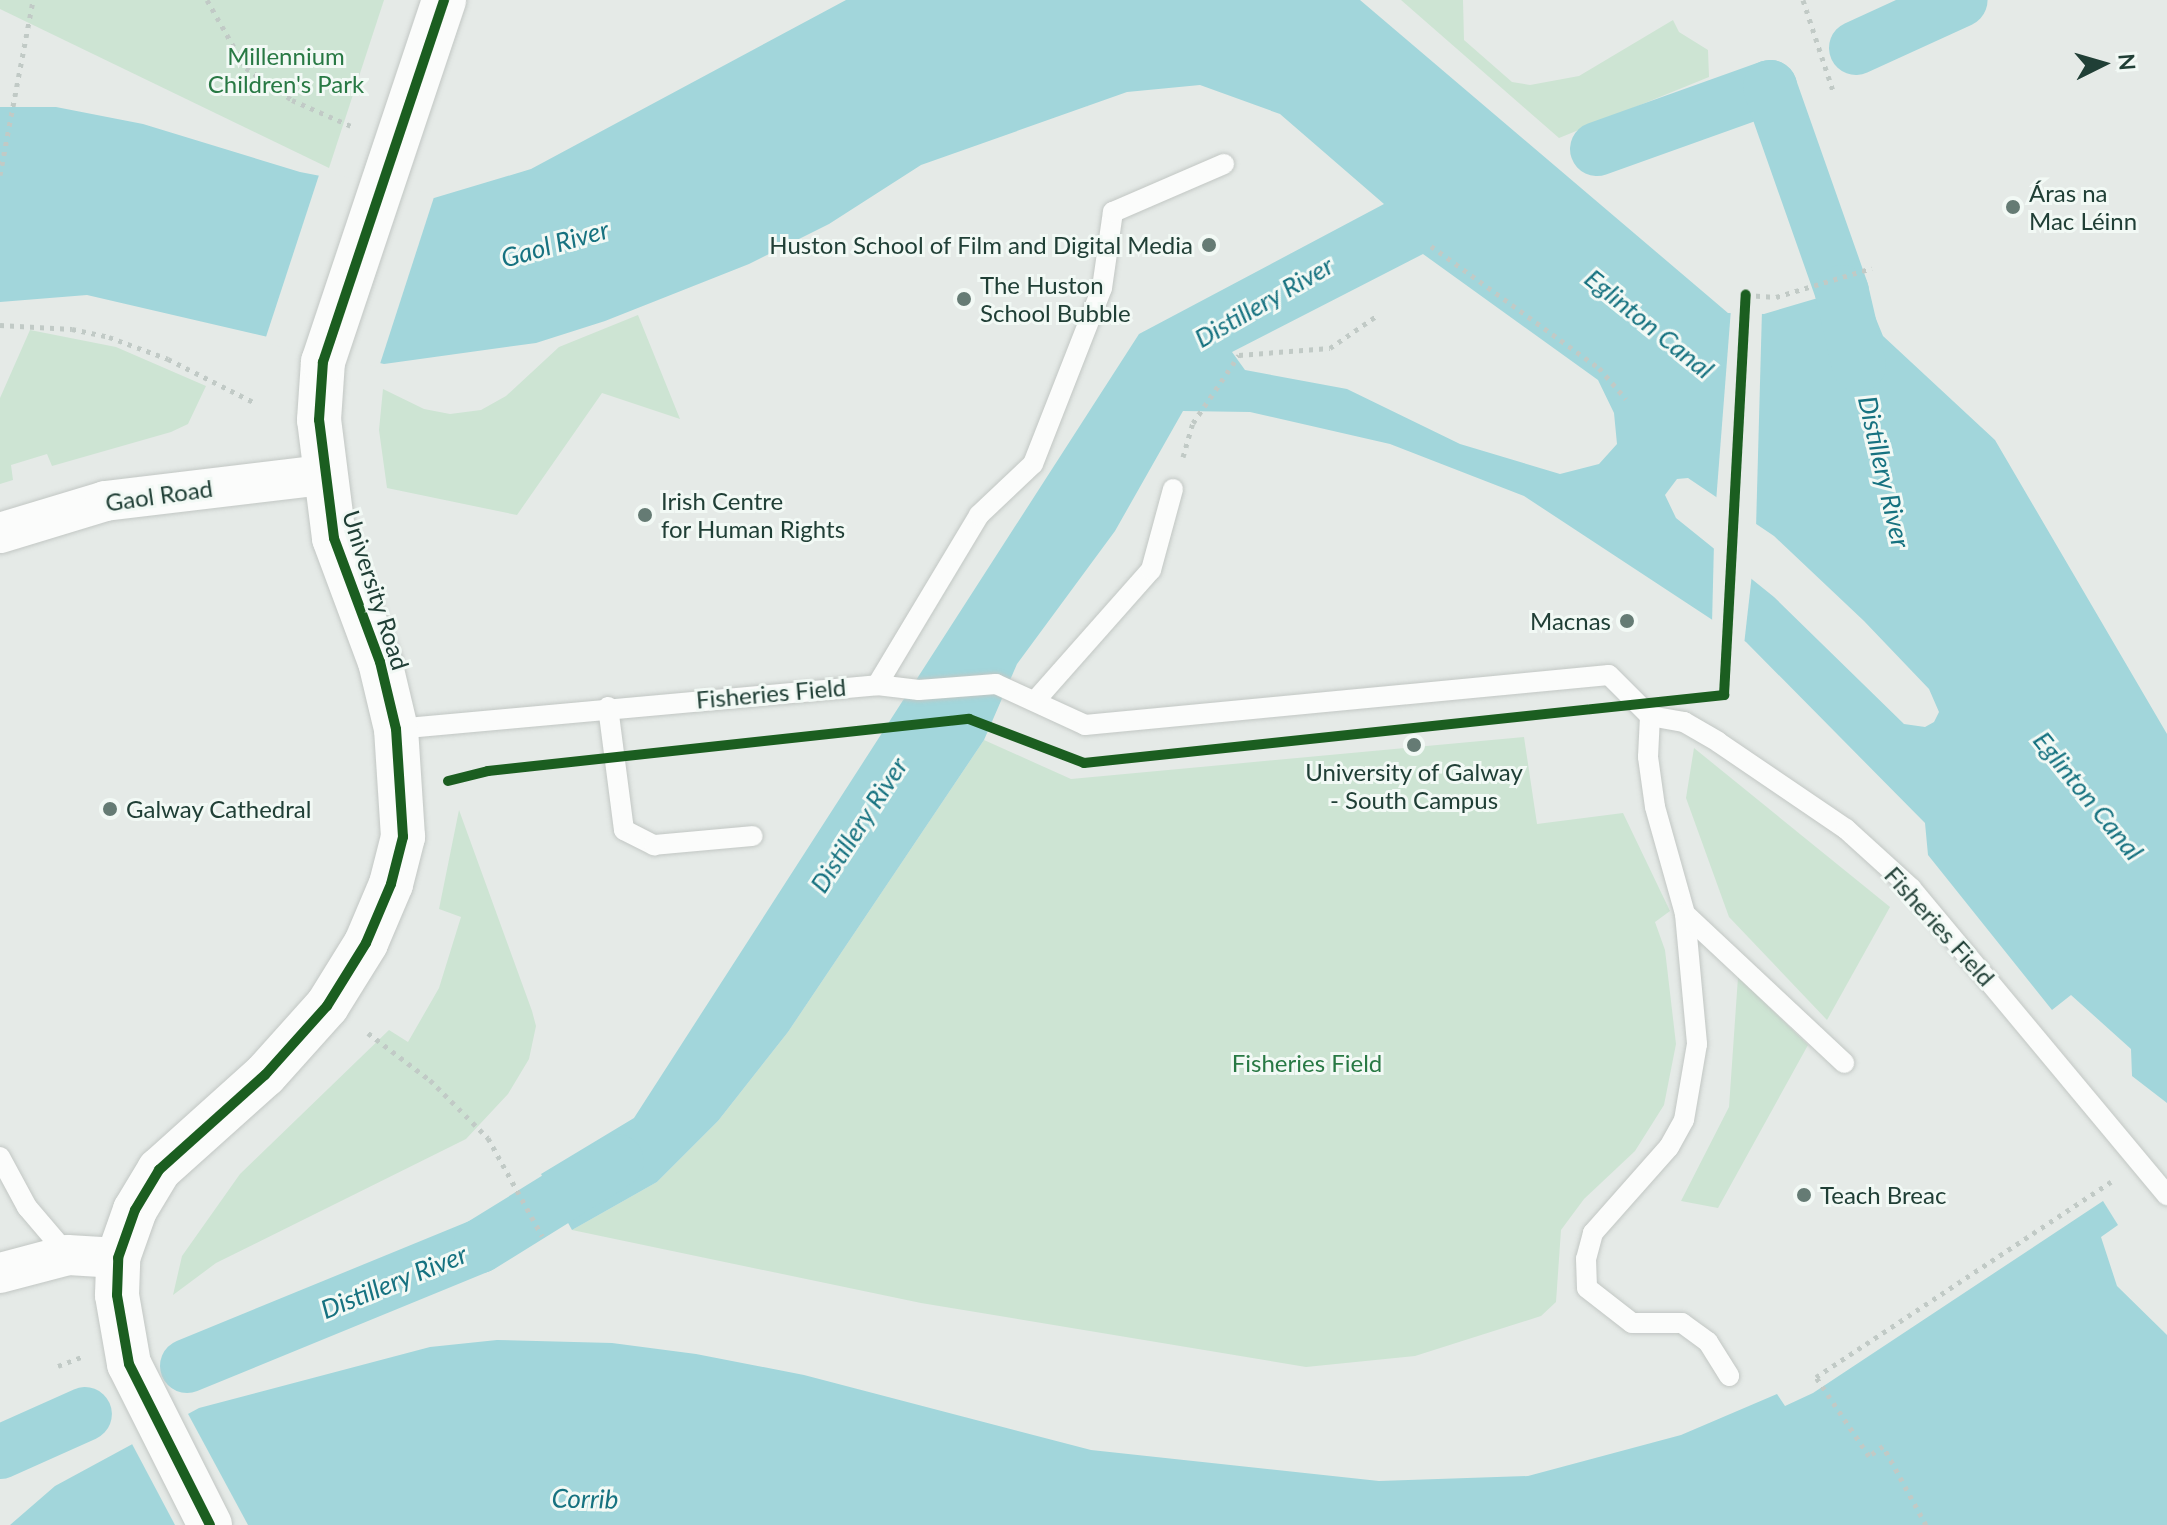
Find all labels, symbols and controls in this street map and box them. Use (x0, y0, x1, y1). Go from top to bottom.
north arrow (2063, 24, 2143, 104)
park label: Millennium Children's Park (208, 42, 364, 98)
text: N (2113, 52, 2142, 71)
place label: Áras na Mac Léinn (2029, 179, 2137, 235)
marker: Áras na Mac Léinn (2004, 198, 2022, 216)
water label: Gaol River (498, 214, 612, 274)
place label: Huston School of Film and Digital Media (769, 231, 1193, 259)
marker: Huston School of Film and Digital Media (1200, 236, 1218, 254)
water label: Distillery River (1189, 250, 1339, 354)
water label: Eglinton Canal (1578, 263, 1720, 385)
place label: The Huston School Bubble (980, 271, 1131, 327)
marker: The Huston School Bubble (955, 290, 973, 308)
water label: Distillery River (1851, 393, 1917, 551)
street label: Gaol Road (104, 473, 214, 517)
place label: Irish Centre for Human Rights (661, 487, 846, 543)
street label: University Road (337, 506, 415, 674)
marker: Irish Centre for Human Rights (636, 506, 654, 524)
place label: Macnas (1530, 607, 1611, 635)
marker: Macnas (1618, 612, 1636, 630)
street label: Fisheries Field (695, 672, 847, 714)
water label: Eglinton Canal (2027, 725, 2149, 867)
marker: University of Galway - South Campus (1405, 736, 1423, 754)
water label: Distillery River (804, 751, 914, 899)
place label: University of Galway - South Campus (1305, 758, 1523, 814)
place label: Galway Cathedral (126, 795, 312, 823)
marker: Galway Cathedral (101, 800, 119, 818)
street label: Fisheries Field (1879, 860, 2001, 992)
park label: Fisheries Field (1232, 1049, 1382, 1077)
place label: Teach Breac (1820, 1181, 1946, 1209)
marker: Teach Breac (1795, 1186, 1813, 1204)
water label: Distillery River (316, 1238, 472, 1326)
water label: Corrib (551, 1483, 619, 1515)

